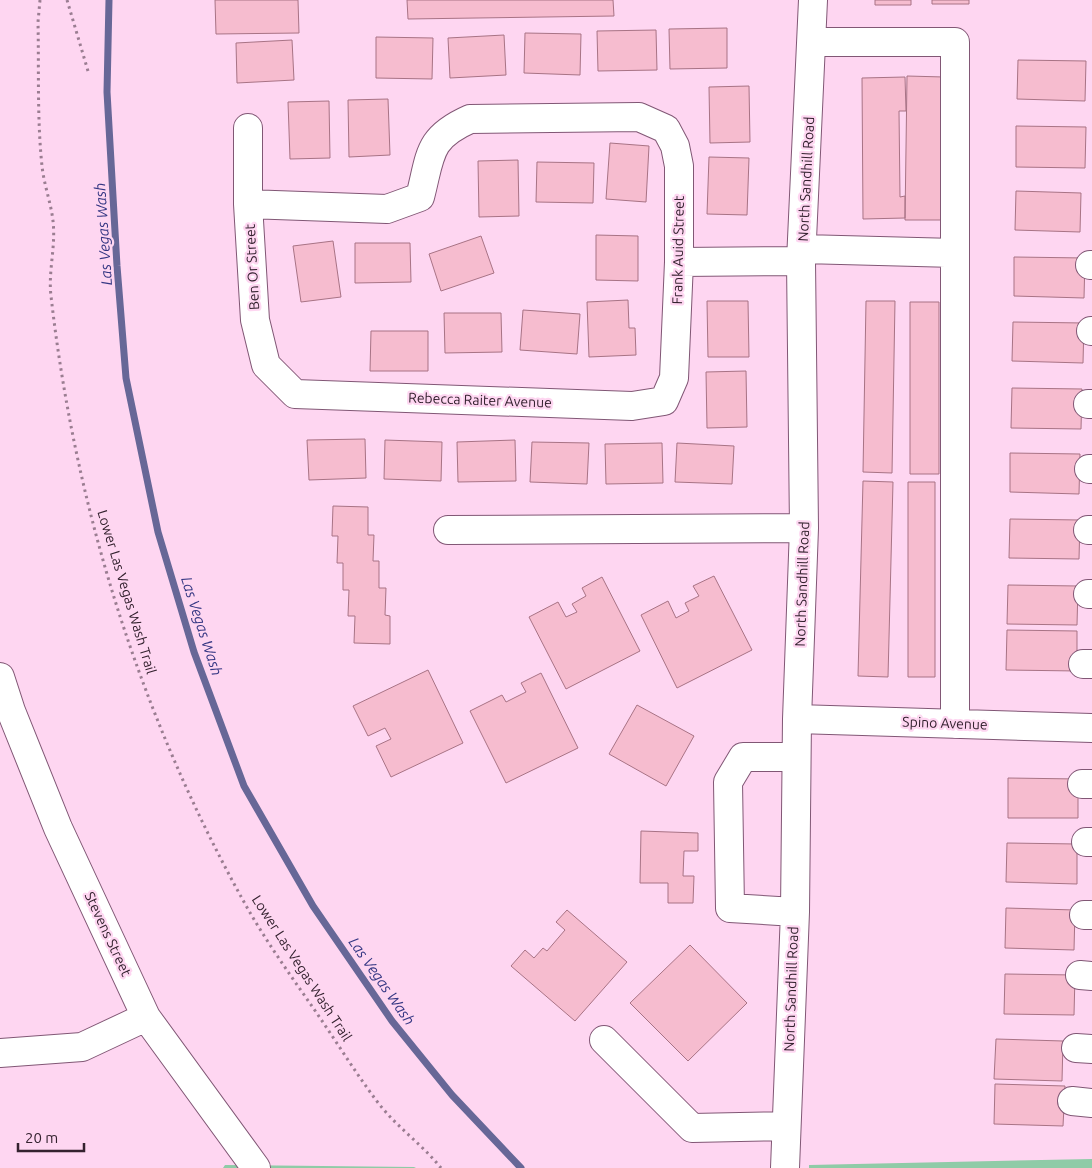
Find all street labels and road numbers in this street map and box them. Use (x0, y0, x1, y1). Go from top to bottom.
street label: North Sandhill Road (795, 116, 817, 242)
street label: Frank Auid Street (669, 195, 687, 305)
street label: Ben Or Street (242, 223, 262, 311)
street label: Rebecca Raiter Avenue (408, 389, 552, 411)
street label: Lower Las Vegas Wash Trail (94, 508, 160, 676)
street label: North Sandhill Road (792, 521, 812, 647)
street label: Spino Avenue (902, 714, 988, 732)
street label: Stevens Street (81, 889, 135, 979)
street label: Lower Las Vegas Wash Trail (249, 892, 355, 1044)
street label: North Sandhill Road (781, 926, 801, 1052)

